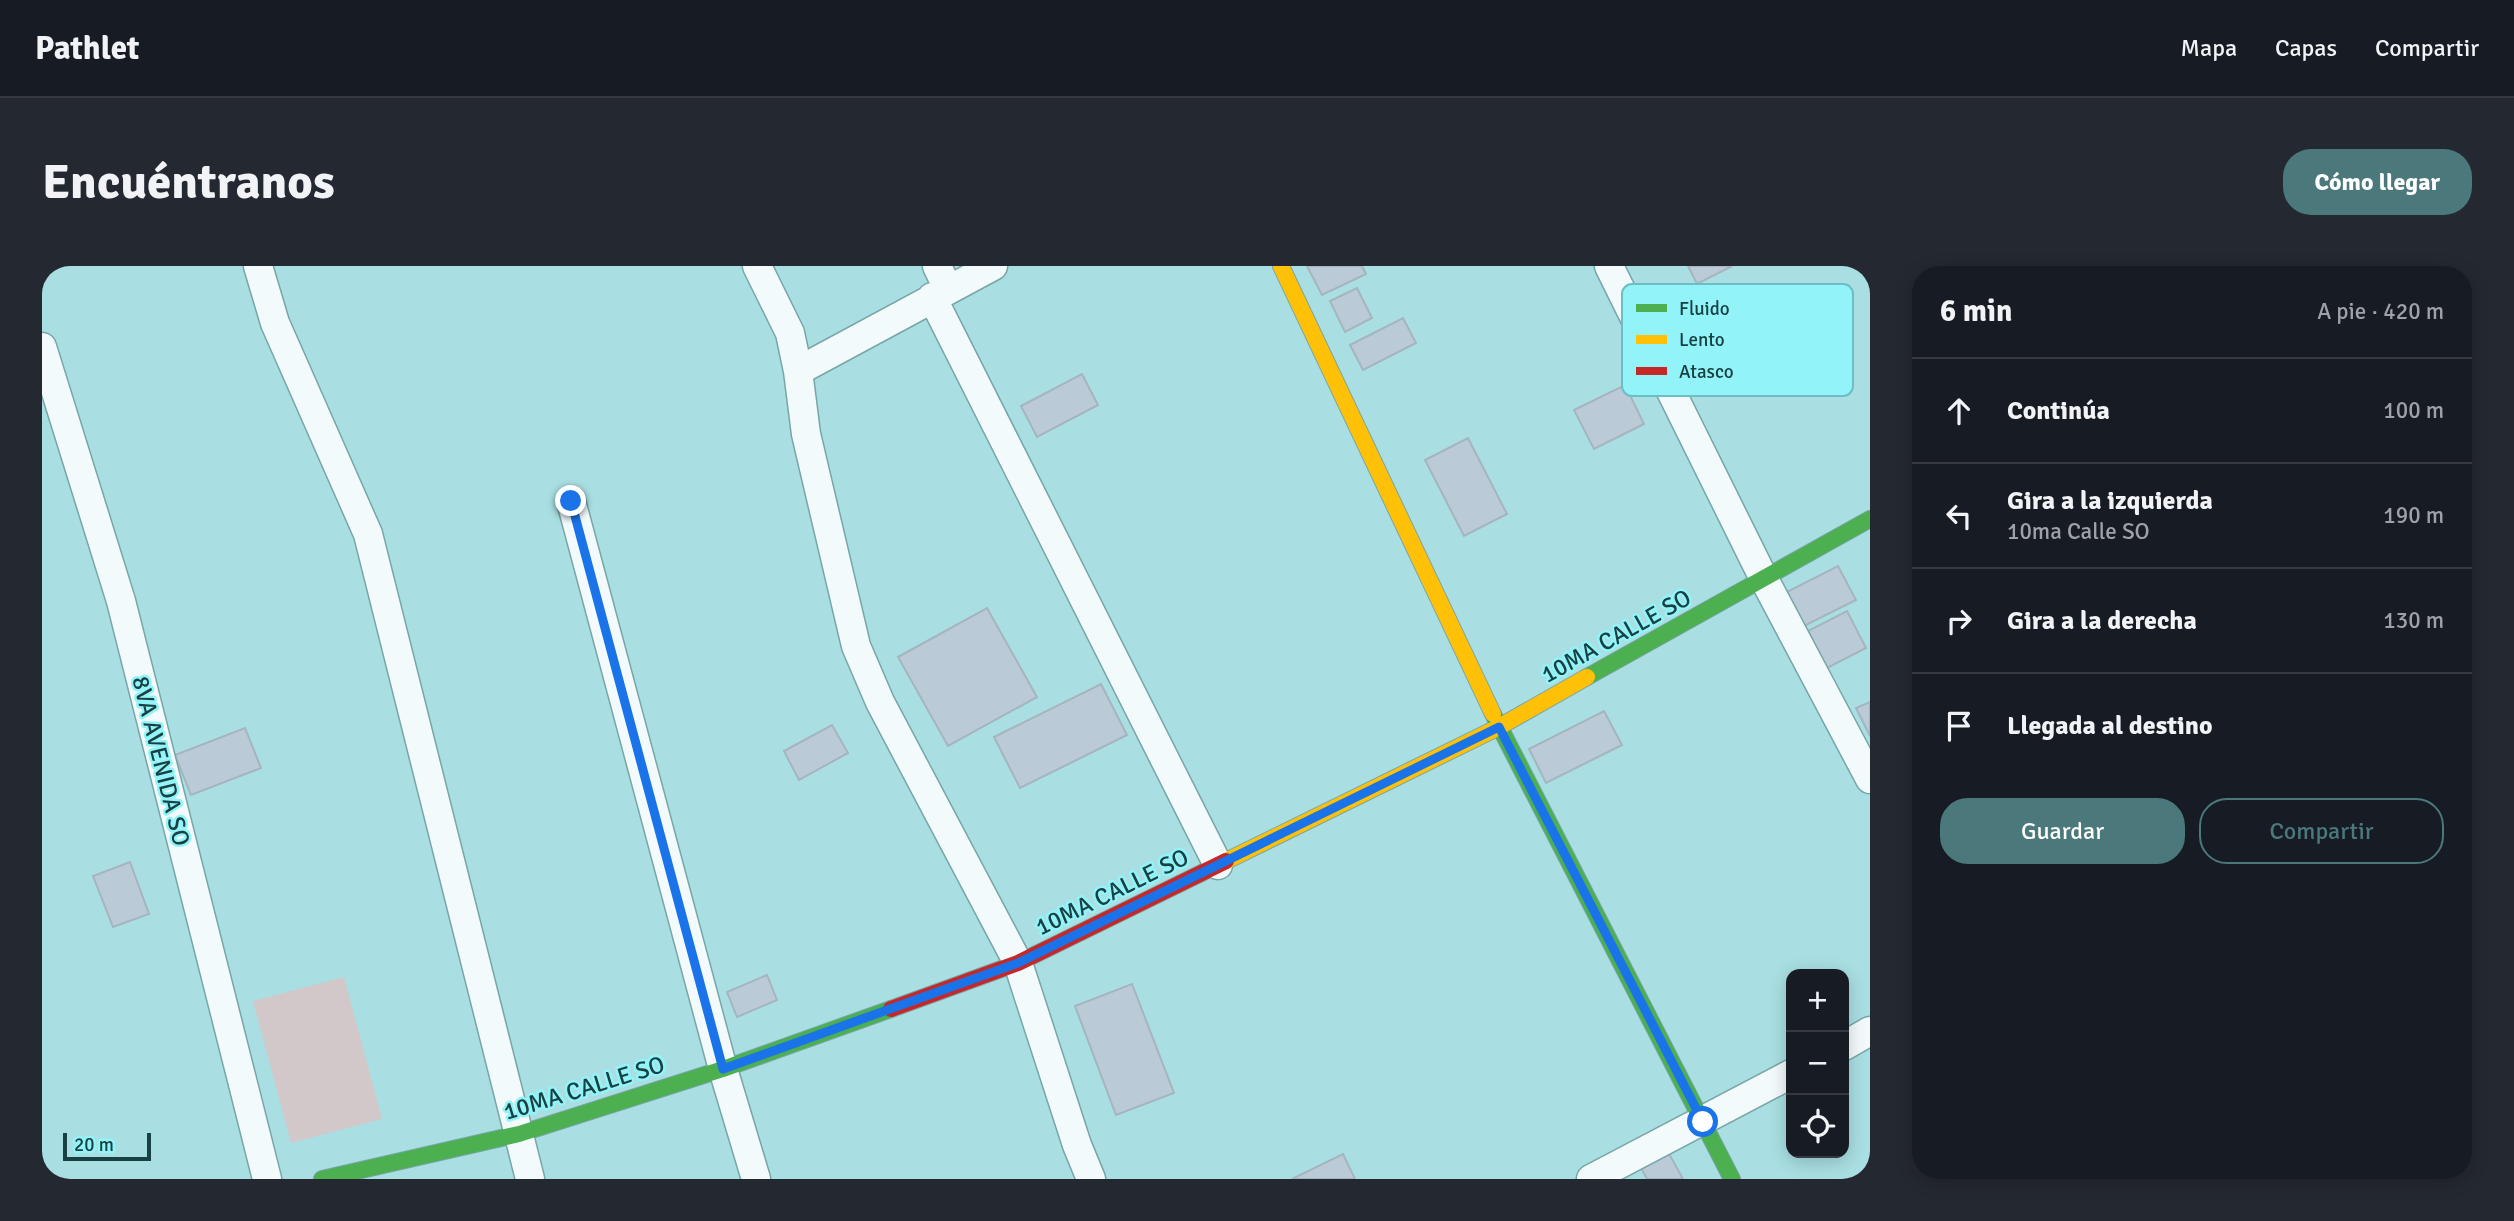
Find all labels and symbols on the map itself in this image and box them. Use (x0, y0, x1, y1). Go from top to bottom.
legend (1622, 284, 1853, 396)
text: Fluido (1679, 297, 1730, 321)
text: Lento (1679, 328, 1725, 352)
text: Atasco (1679, 360, 1734, 384)
route end (555, 485, 586, 516)
street label: 10MA CALLE SO (1536, 582, 1696, 690)
street label: 8VA AVENIDA SO (125, 673, 197, 849)
street label: 10MA CALLE SO (1030, 842, 1194, 942)
street label: 10MA CALLE SO (500, 1049, 668, 1127)
route start (1687, 1106, 1718, 1137)
scale bar (63, 1130, 150, 1162)

